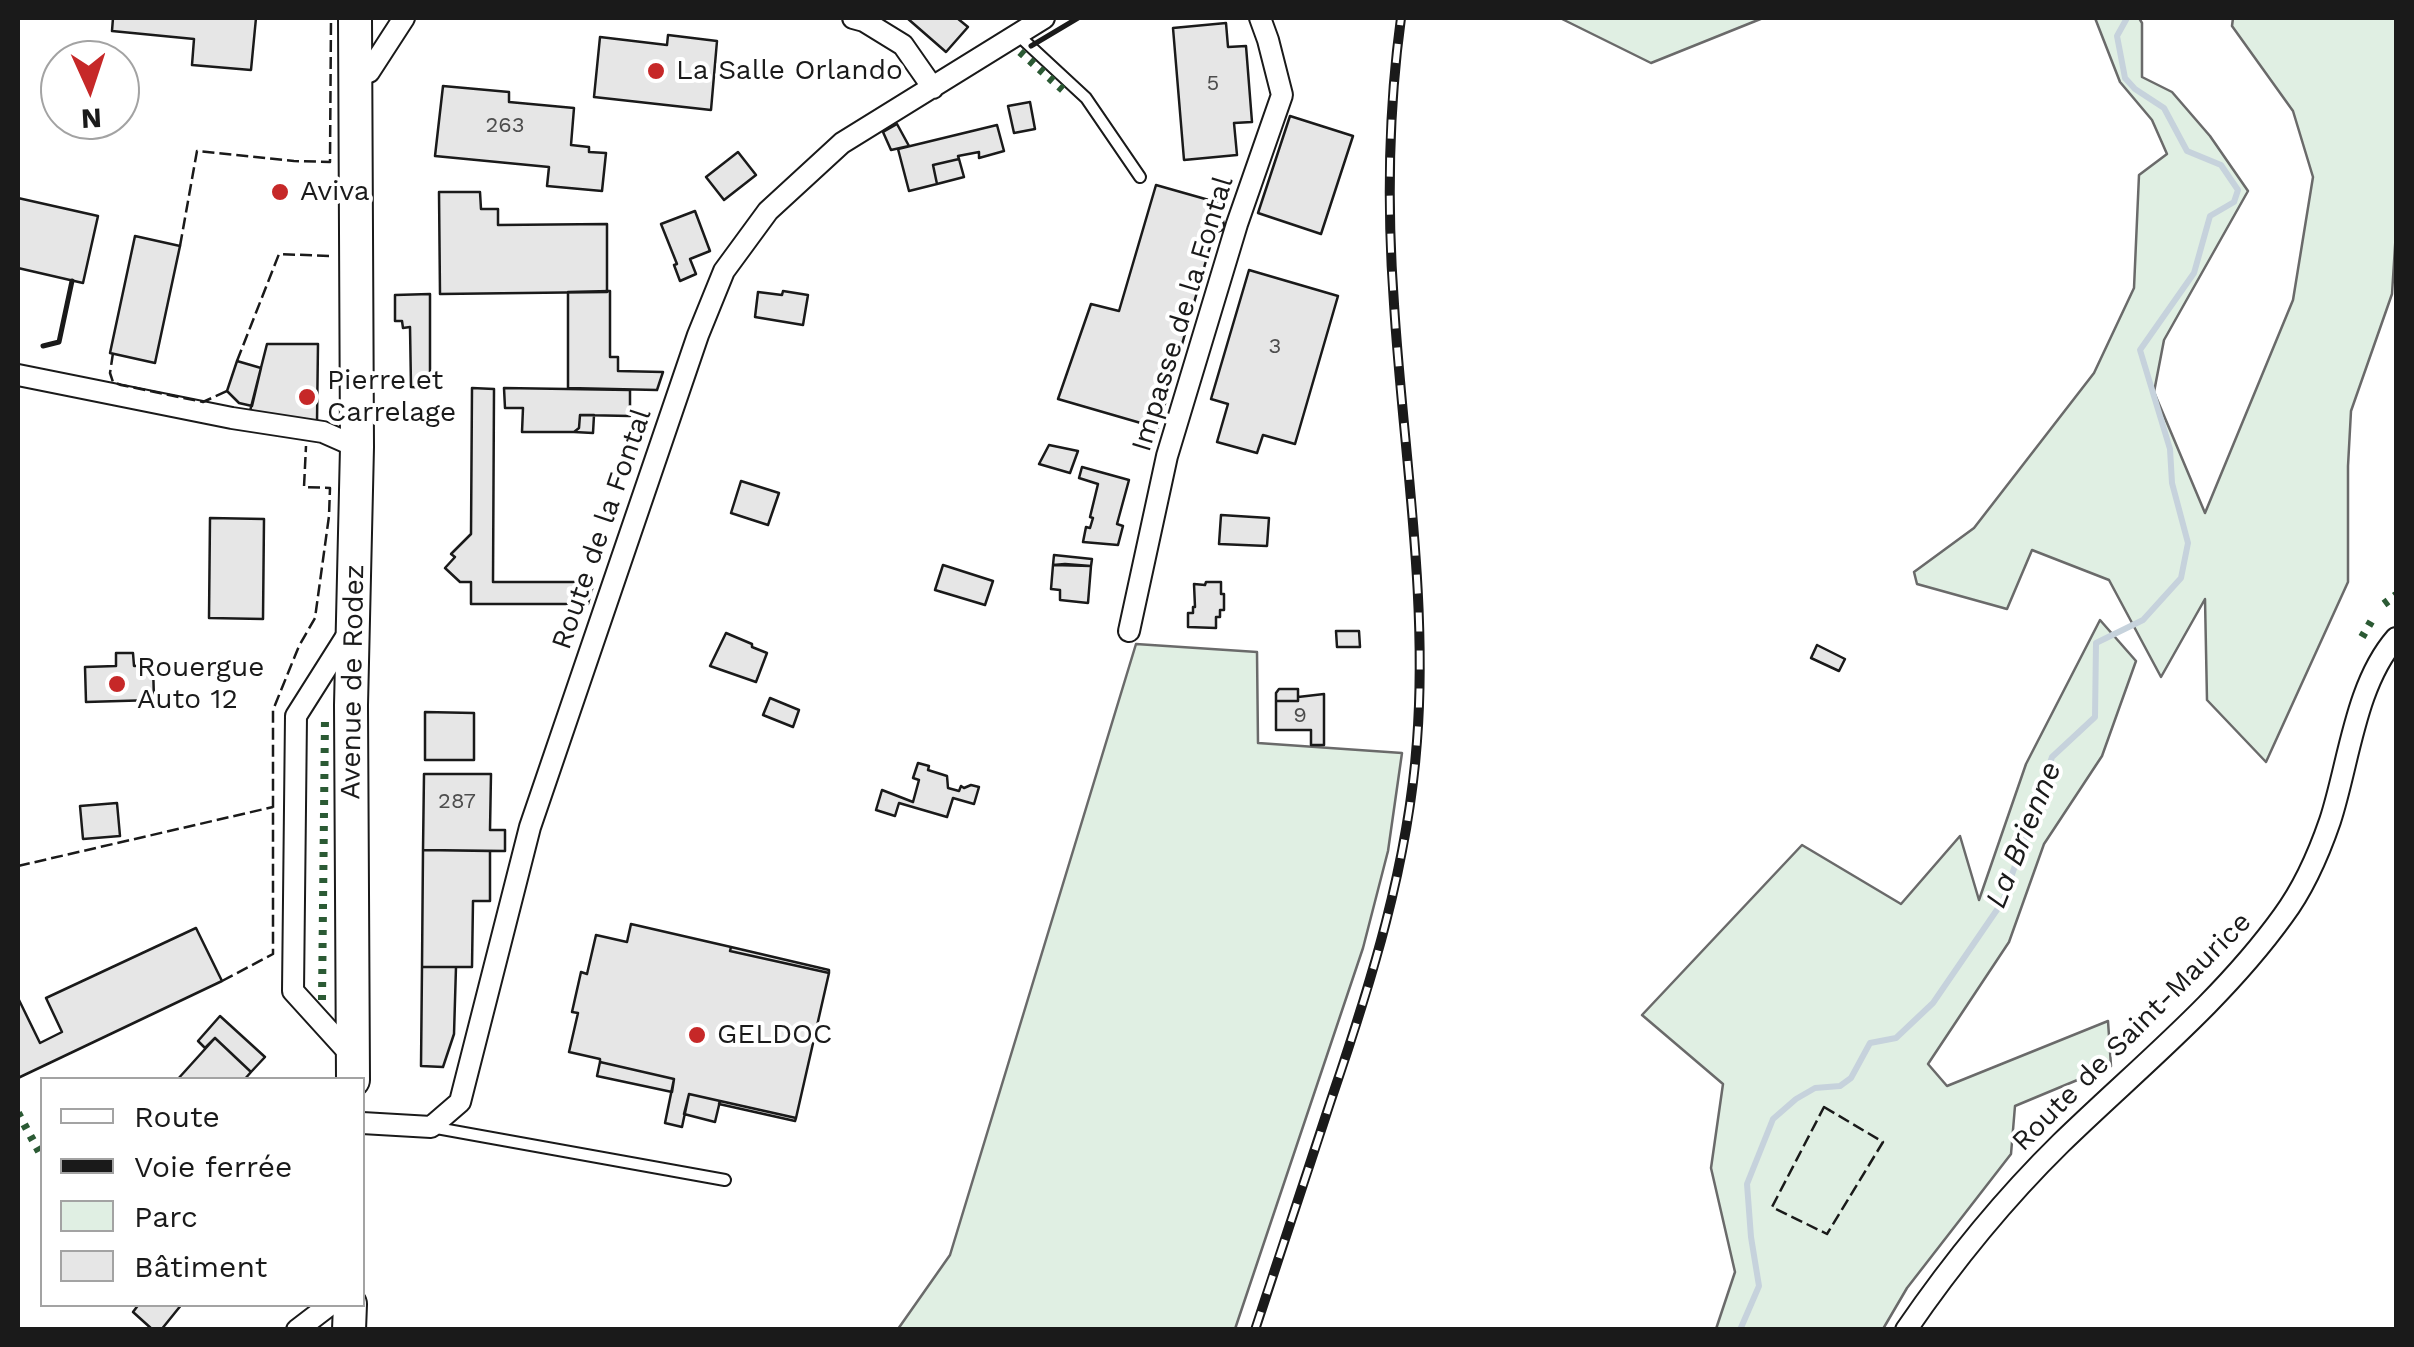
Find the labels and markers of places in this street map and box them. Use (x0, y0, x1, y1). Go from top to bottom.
place label: La Salle Orlando (676, 54, 903, 88)
marker: La Salle Orlando (645, 60, 667, 82)
place label: Aviva (300, 175, 370, 209)
marker: Aviva (269, 181, 291, 203)
place label: Pierre et Carrelage (327, 364, 456, 430)
marker: Pierre et Carrelage (296, 386, 318, 408)
place label: Rouergue Auto 12 (137, 651, 264, 717)
marker: Rouergue Auto 12 (106, 673, 128, 695)
place label: GELDOC (717, 1018, 832, 1052)
marker: GELDOC (686, 1024, 708, 1046)

